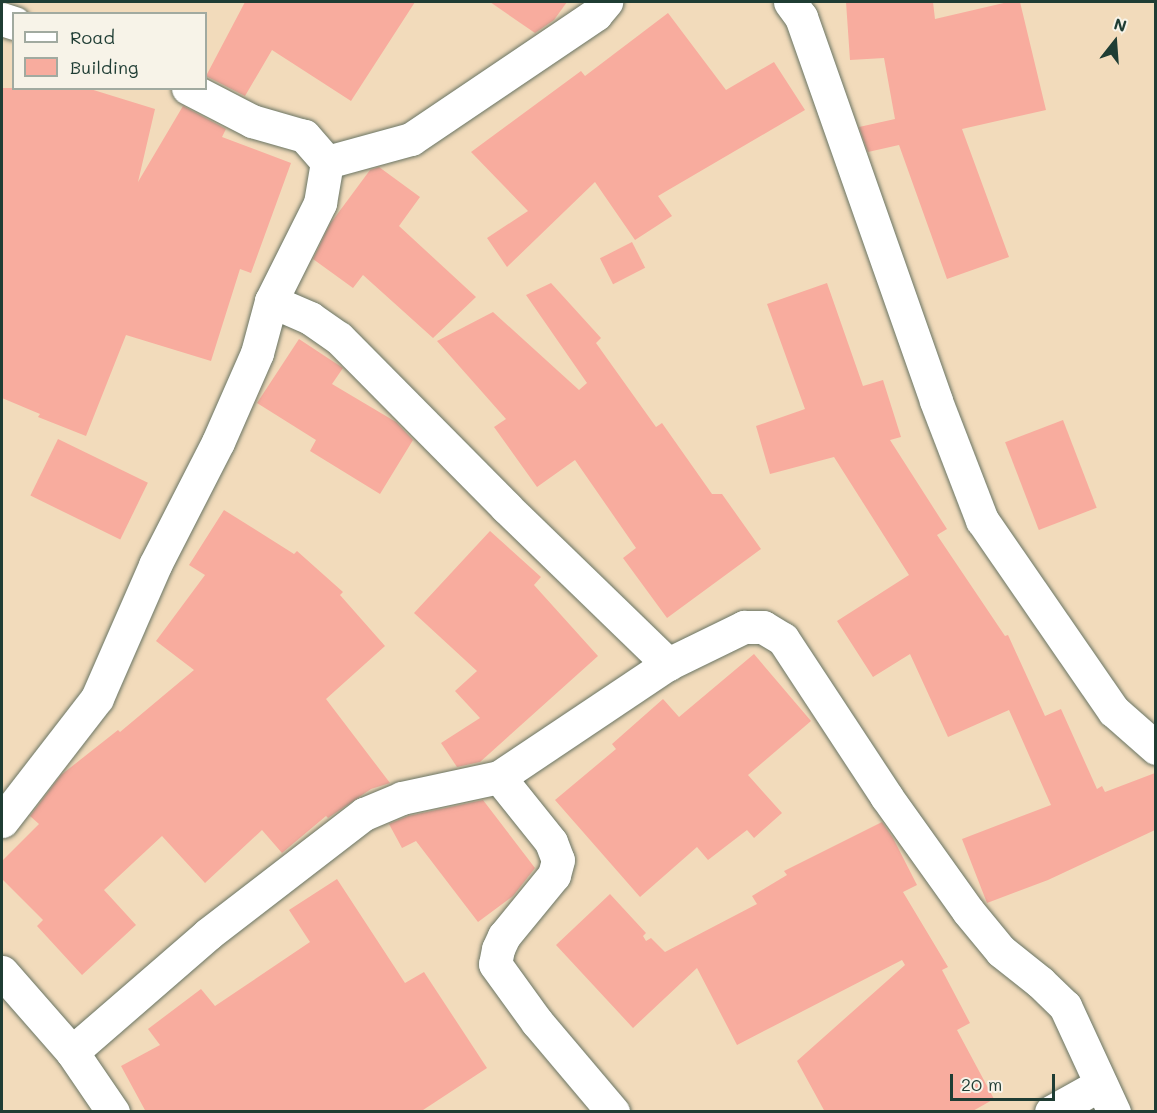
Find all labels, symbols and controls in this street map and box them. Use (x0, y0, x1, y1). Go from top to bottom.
legend (12, 12, 207, 90)
north arrow (1085, 12, 1145, 72)
text: N (1112, 12, 1129, 36)
text: Road (70, 25, 115, 49)
text: Building (70, 55, 138, 79)
scale bar (953, 1062, 1058, 1100)
text: 20 m (961, 1072, 1002, 1096)

